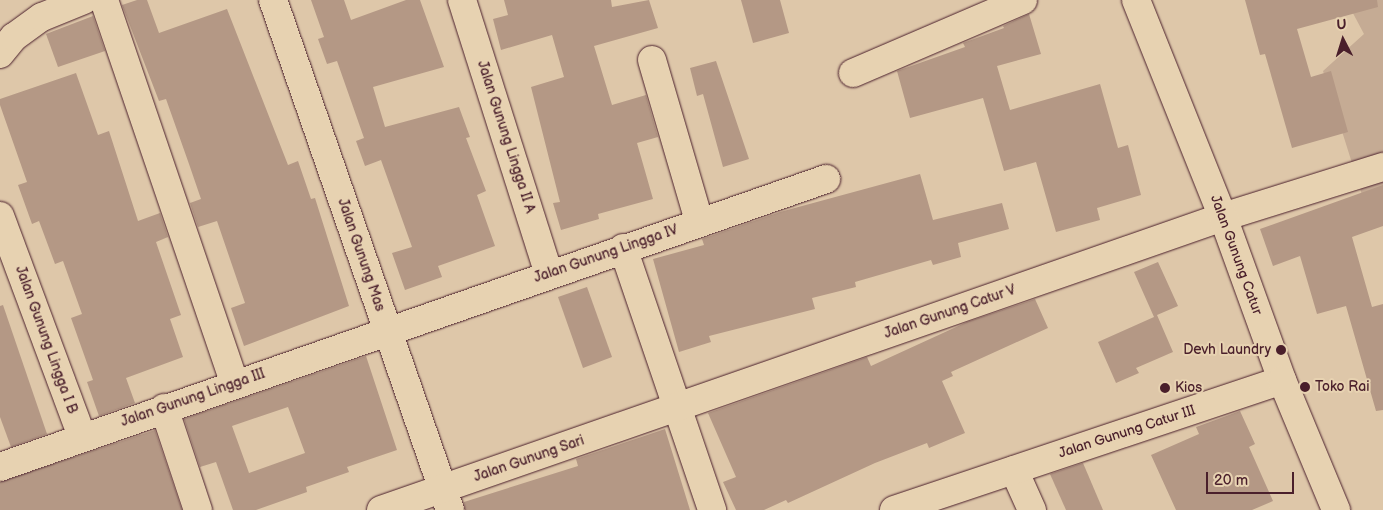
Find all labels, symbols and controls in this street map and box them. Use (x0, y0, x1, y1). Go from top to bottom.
north arrow (1318, 15, 1368, 65)
text: U (1336, 16, 1347, 33)
street label: Jalan Gunung Lingga II A (473, 59, 539, 215)
street label: Jalan Gunung Catur (1207, 193, 1265, 317)
street label: Jalan Gunung Mas (334, 196, 388, 314)
street label: Jalan Gunung Lingga IV (532, 221, 680, 287)
street label: Jalan Gunung Lingga I B (11, 264, 81, 416)
street label: Jalan Gunung Catur V (882, 281, 1018, 343)
place label: Devh Laundry (1183, 342, 1271, 358)
marker: Devh Laundry (1275, 344, 1287, 356)
street label: Jalan Gunung Lingga III (119, 365, 267, 431)
place label: Toko Rai (1315, 379, 1369, 395)
place label: Kios (1175, 380, 1202, 396)
marker: Toko Rai (1299, 381, 1311, 393)
marker: Kios (1159, 382, 1171, 394)
street label: Jalan Gunung Catur III (1056, 402, 1198, 462)
street label: Jalan Gunung Sari (471, 432, 587, 486)
scale bar (1208, 462, 1296, 494)
text: 20 m (1214, 471, 1248, 490)

